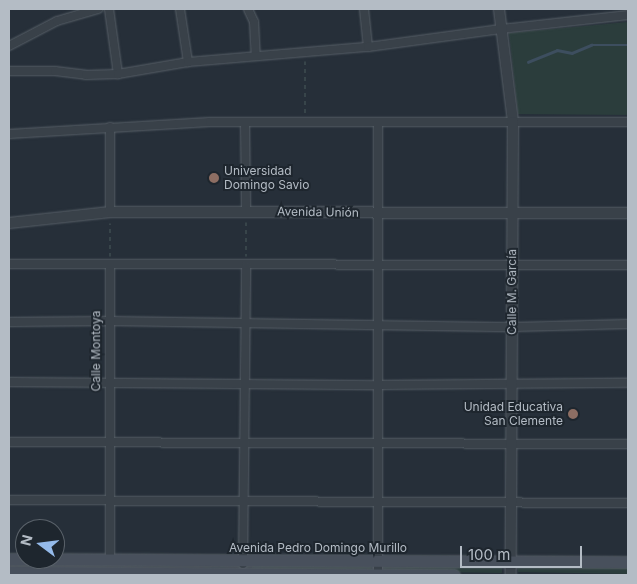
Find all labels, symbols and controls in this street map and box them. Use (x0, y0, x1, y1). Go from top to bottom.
place label: Universidad Domingo Savio (224, 164, 309, 192)
marker: Universidad Domingo Savio (208, 172, 220, 184)
street label: Avenida Unión (277, 204, 359, 220)
street label: Calle M. García (505, 249, 519, 335)
street label: Calle Montoya (89, 310, 103, 392)
place label: Unidad Educativa San Clemente (464, 400, 563, 428)
marker: Unidad Educativa San Clemente (567, 408, 579, 420)
north arrow (15, 519, 65, 569)
text: N (16, 533, 36, 548)
scale bar (462, 536, 584, 568)
street label: Avenida Pedro Domingo Murillo (229, 541, 407, 555)
text: 100 m (468, 545, 510, 564)

